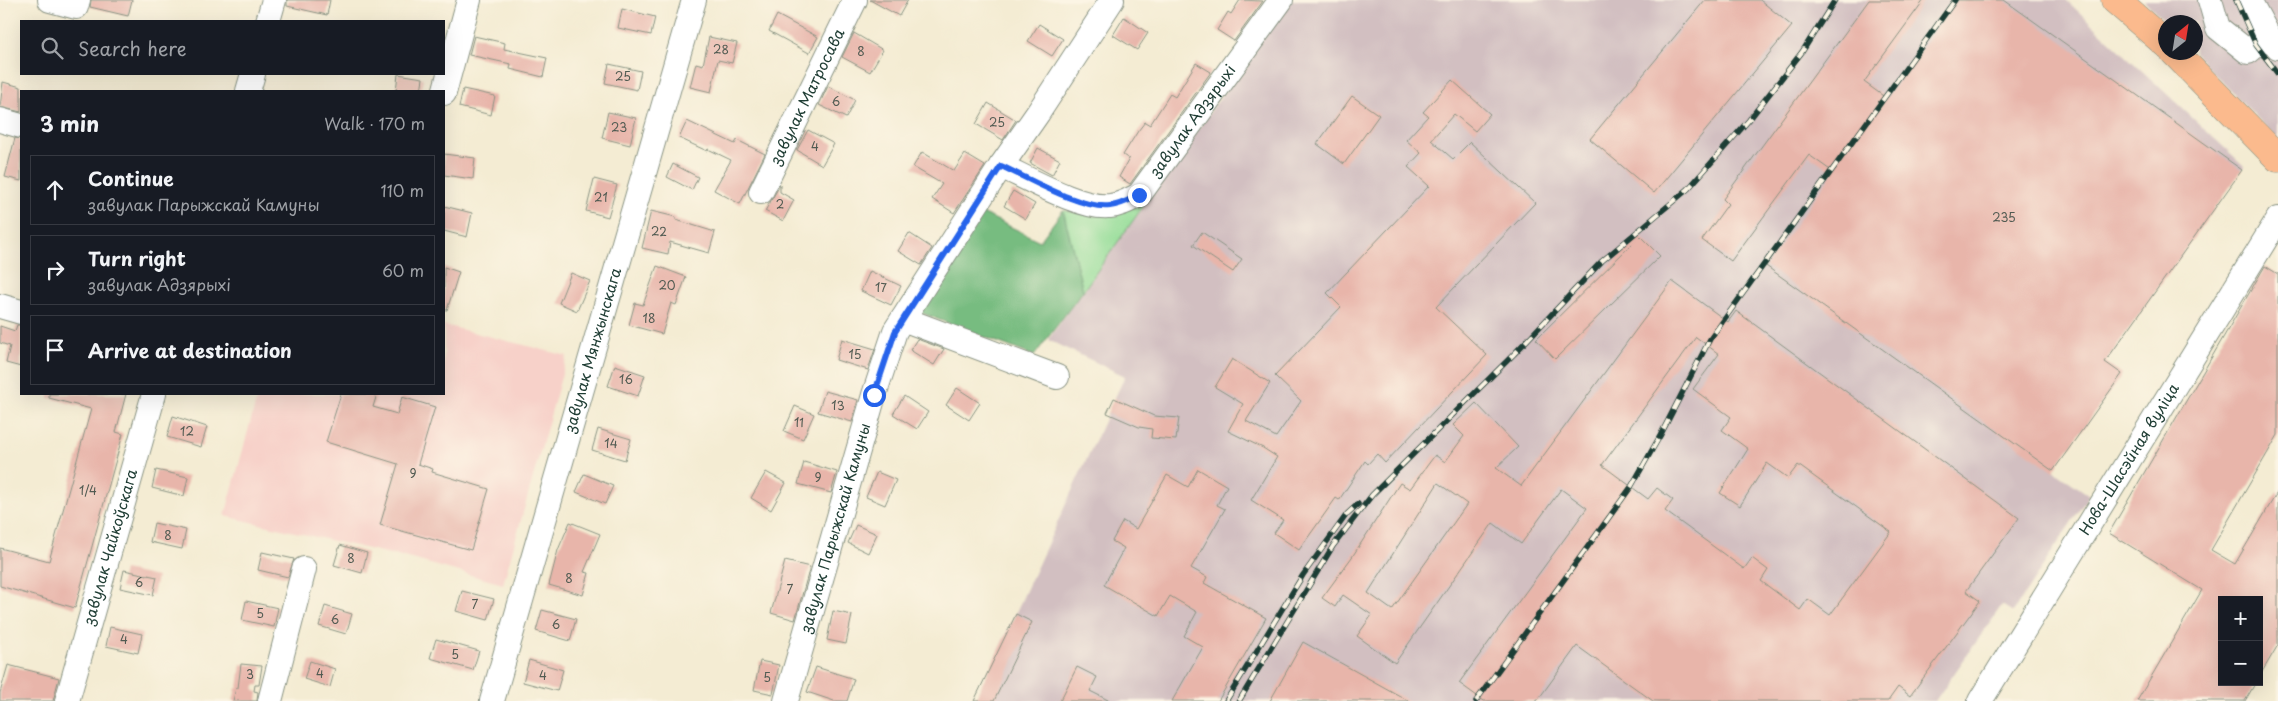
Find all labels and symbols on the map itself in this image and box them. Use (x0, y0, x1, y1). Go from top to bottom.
north arrow (2158, 15, 2203, 60)
street label: завулак Матросава (763, 23, 850, 169)
house number: 28 (713, 40, 729, 58)
house number: 8 (857, 42, 865, 60)
street label: завулак Адзярыхі (1142, 59, 1240, 182)
house number: 25 (615, 67, 631, 85)
house number: 6 (832, 92, 840, 110)
house number: 25 (989, 113, 1005, 131)
house number: 23 (611, 118, 627, 136)
house number: 4 (811, 137, 819, 155)
route end (1128, 184, 1151, 207)
house number: 21 (594, 188, 608, 206)
house number: 2 (776, 195, 784, 213)
house number: 235 (1992, 208, 2016, 226)
house number: 22 (651, 222, 667, 240)
street label: завулак Мянжынскага (557, 264, 626, 436)
house number: 20 (658, 276, 676, 294)
house number: 17 (875, 278, 887, 296)
house number: 18 (643, 309, 655, 327)
house number: 15 (848, 345, 862, 363)
house number: 16 (619, 370, 633, 388)
street label: Нова-Шасэйная вуліца (2072, 378, 2184, 539)
route start (863, 384, 886, 407)
house number: 13 (831, 396, 845, 414)
house number: 11 (794, 413, 804, 431)
street label: завулак Парыжскай Камуны (793, 420, 875, 636)
house number: 12 (180, 422, 194, 440)
house number: 14 (604, 434, 618, 452)
house number: 9 (409, 464, 417, 482)
street label: завулак Чайкоўскага (76, 465, 142, 628)
house number: 9 (814, 468, 822, 486)
house number: 1/4 (79, 481, 97, 499)
house number: 8 (164, 526, 172, 544)
house number: 8 (347, 549, 355, 567)
house number: 8 (565, 569, 573, 587)
house number: 6 (135, 573, 143, 591)
house number: 7 (787, 580, 794, 598)
house number: 7 (472, 595, 479, 613)
house number: 5 (256, 604, 264, 622)
house number: 6 (331, 610, 339, 628)
house number: 6 (552, 615, 560, 633)
house number: 4 (120, 630, 128, 648)
house number: 5 (451, 645, 459, 663)
house number: 4 (316, 664, 324, 682)
house number: 3 (246, 665, 254, 683)
house number: 4 (539, 666, 547, 684)
house number: 5 (763, 668, 771, 686)

